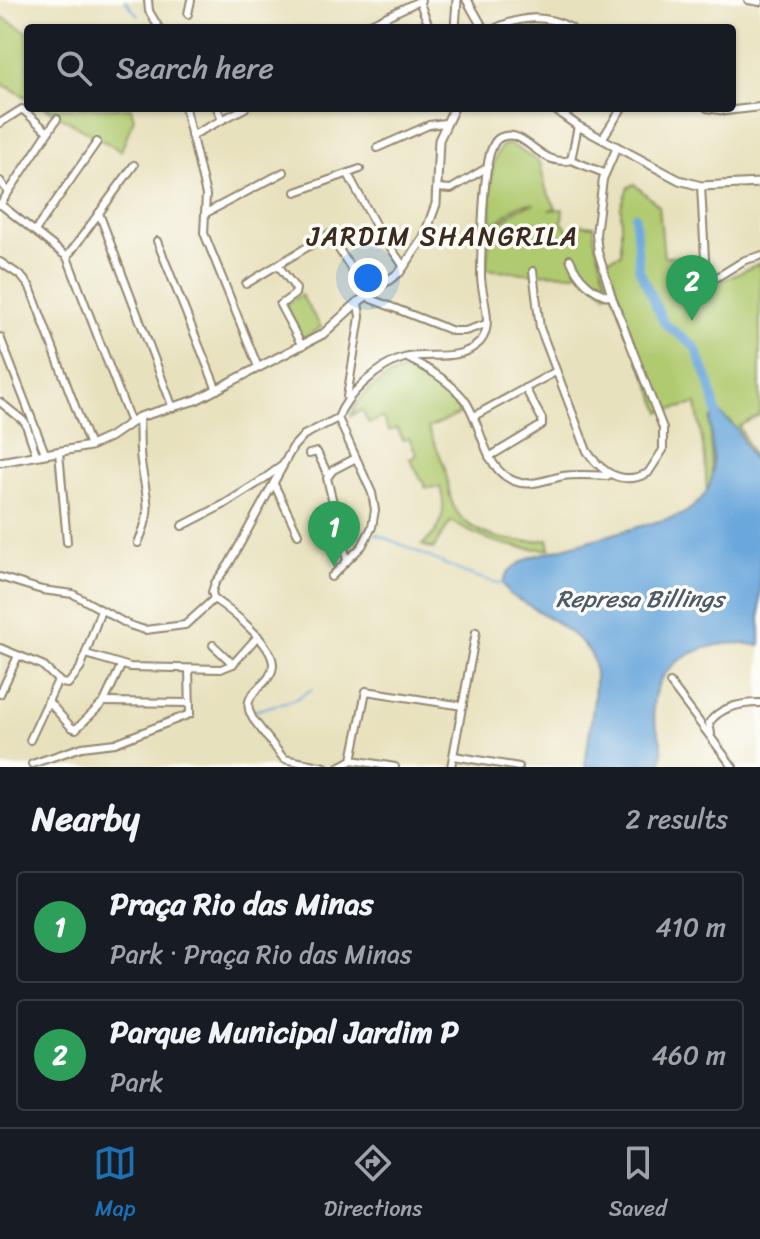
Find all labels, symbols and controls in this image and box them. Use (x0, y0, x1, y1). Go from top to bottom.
search box (24, 24, 736, 112)
text: Search here (116, 41, 274, 95)
icon: search (52, 46, 96, 90)
district label: JARDIM SHANGRILA (306, 213, 579, 259)
pin: 2 (666, 255, 718, 321)
your location (348, 258, 388, 298)
pin: 1 (308, 501, 360, 567)
water label: Represa Billings (556, 578, 727, 620)
text: Nearby (32, 789, 140, 849)
text: 2 results (626, 796, 728, 842)
text: Praça Rio das Minas (110, 877, 373, 931)
text: 1 (54, 904, 66, 950)
text: 410 m (655, 904, 726, 950)
text: Park · Praça Rio das Minas (110, 931, 412, 977)
text: Parque Municipal Jardim P (110, 1005, 459, 1059)
text: 2 (52, 1032, 68, 1078)
text: 460 m (652, 1032, 726, 1078)
text: Park (110, 1059, 163, 1105)
tab: Map (93, 1141, 137, 1228)
tab: Directions (324, 1141, 422, 1228)
tab: Saved (609, 1141, 667, 1228)

